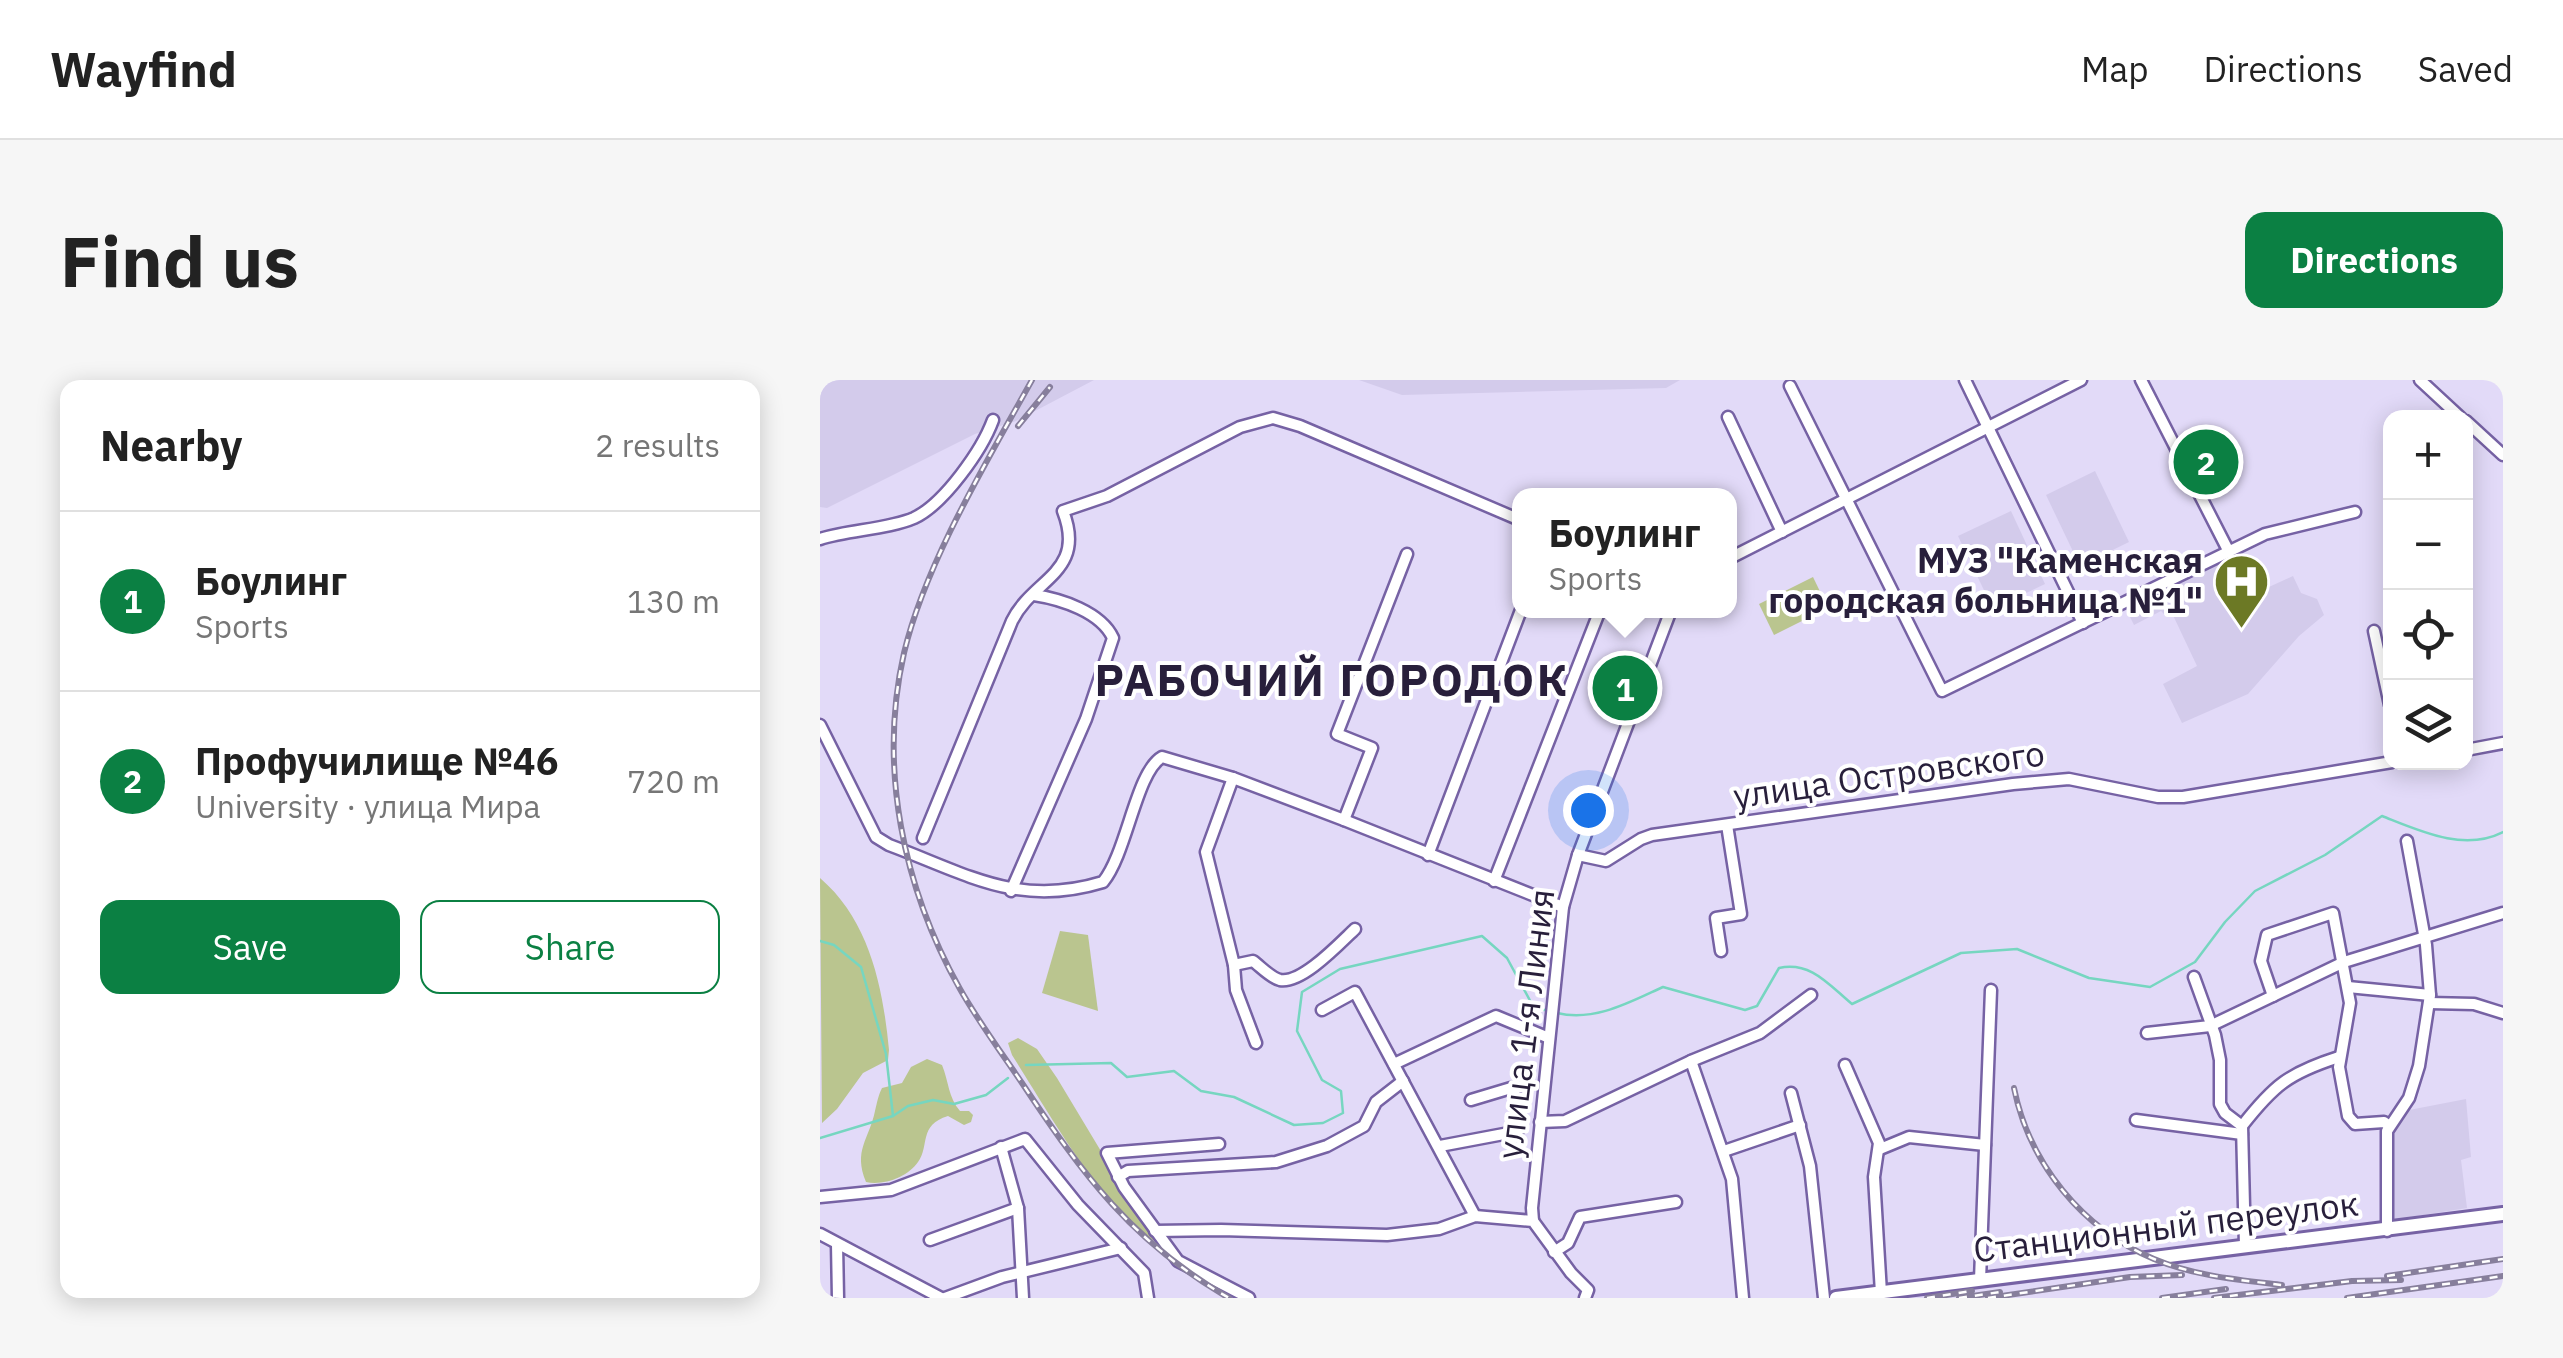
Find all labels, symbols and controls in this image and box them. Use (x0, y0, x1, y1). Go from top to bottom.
text: Wayfind (50, 38, 237, 100)
text: Map (2081, 46, 2149, 92)
text: Directions (2204, 46, 2363, 92)
text: Saved (2418, 46, 2513, 92)
button: Directions (2245, 212, 2503, 308)
text: Find us (60, 215, 299, 306)
map controls (2383, 410, 2473, 770)
button: + (2383, 410, 2473, 500)
text: Nearby (100, 418, 242, 473)
text: 2 results (595, 424, 720, 466)
pin: 2 (2174, 424, 2238, 500)
popup (1512, 488, 1737, 618)
button: − (2383, 500, 2473, 590)
text: Боулинг (1548, 508, 1701, 557)
place label: МУЗ "Каменская городская больница №1" (1768, 537, 2203, 623)
hospital icon: МУЗ "Каменская городская больница №1" (2212, 551, 2272, 630)
text: Боулинг (195, 556, 347, 605)
text: Sports (1548, 557, 1642, 599)
text: 1 (123, 580, 142, 622)
text: 130 m (627, 580, 720, 622)
button: locate (2383, 590, 2473, 680)
text: Sports (195, 605, 289, 647)
district label: РАБОЧИЙ ГОРОДОК (1094, 650, 1570, 708)
pin: 1 (1592, 650, 1658, 726)
button: layers (2383, 680, 2473, 770)
street label: улица Островского (1730, 729, 2047, 819)
text: Профучилище №46 (195, 736, 558, 785)
text: 2 (123, 760, 142, 802)
text: 720 m (627, 760, 720, 802)
text: University · улица Мира (195, 785, 541, 827)
your location (1563, 785, 1614, 836)
street label: улица 1-я Линия (1486, 886, 1564, 1161)
button: Save (100, 900, 400, 994)
button: Share (420, 900, 720, 994)
street label: Станционный переулок (1971, 1180, 2361, 1272)

